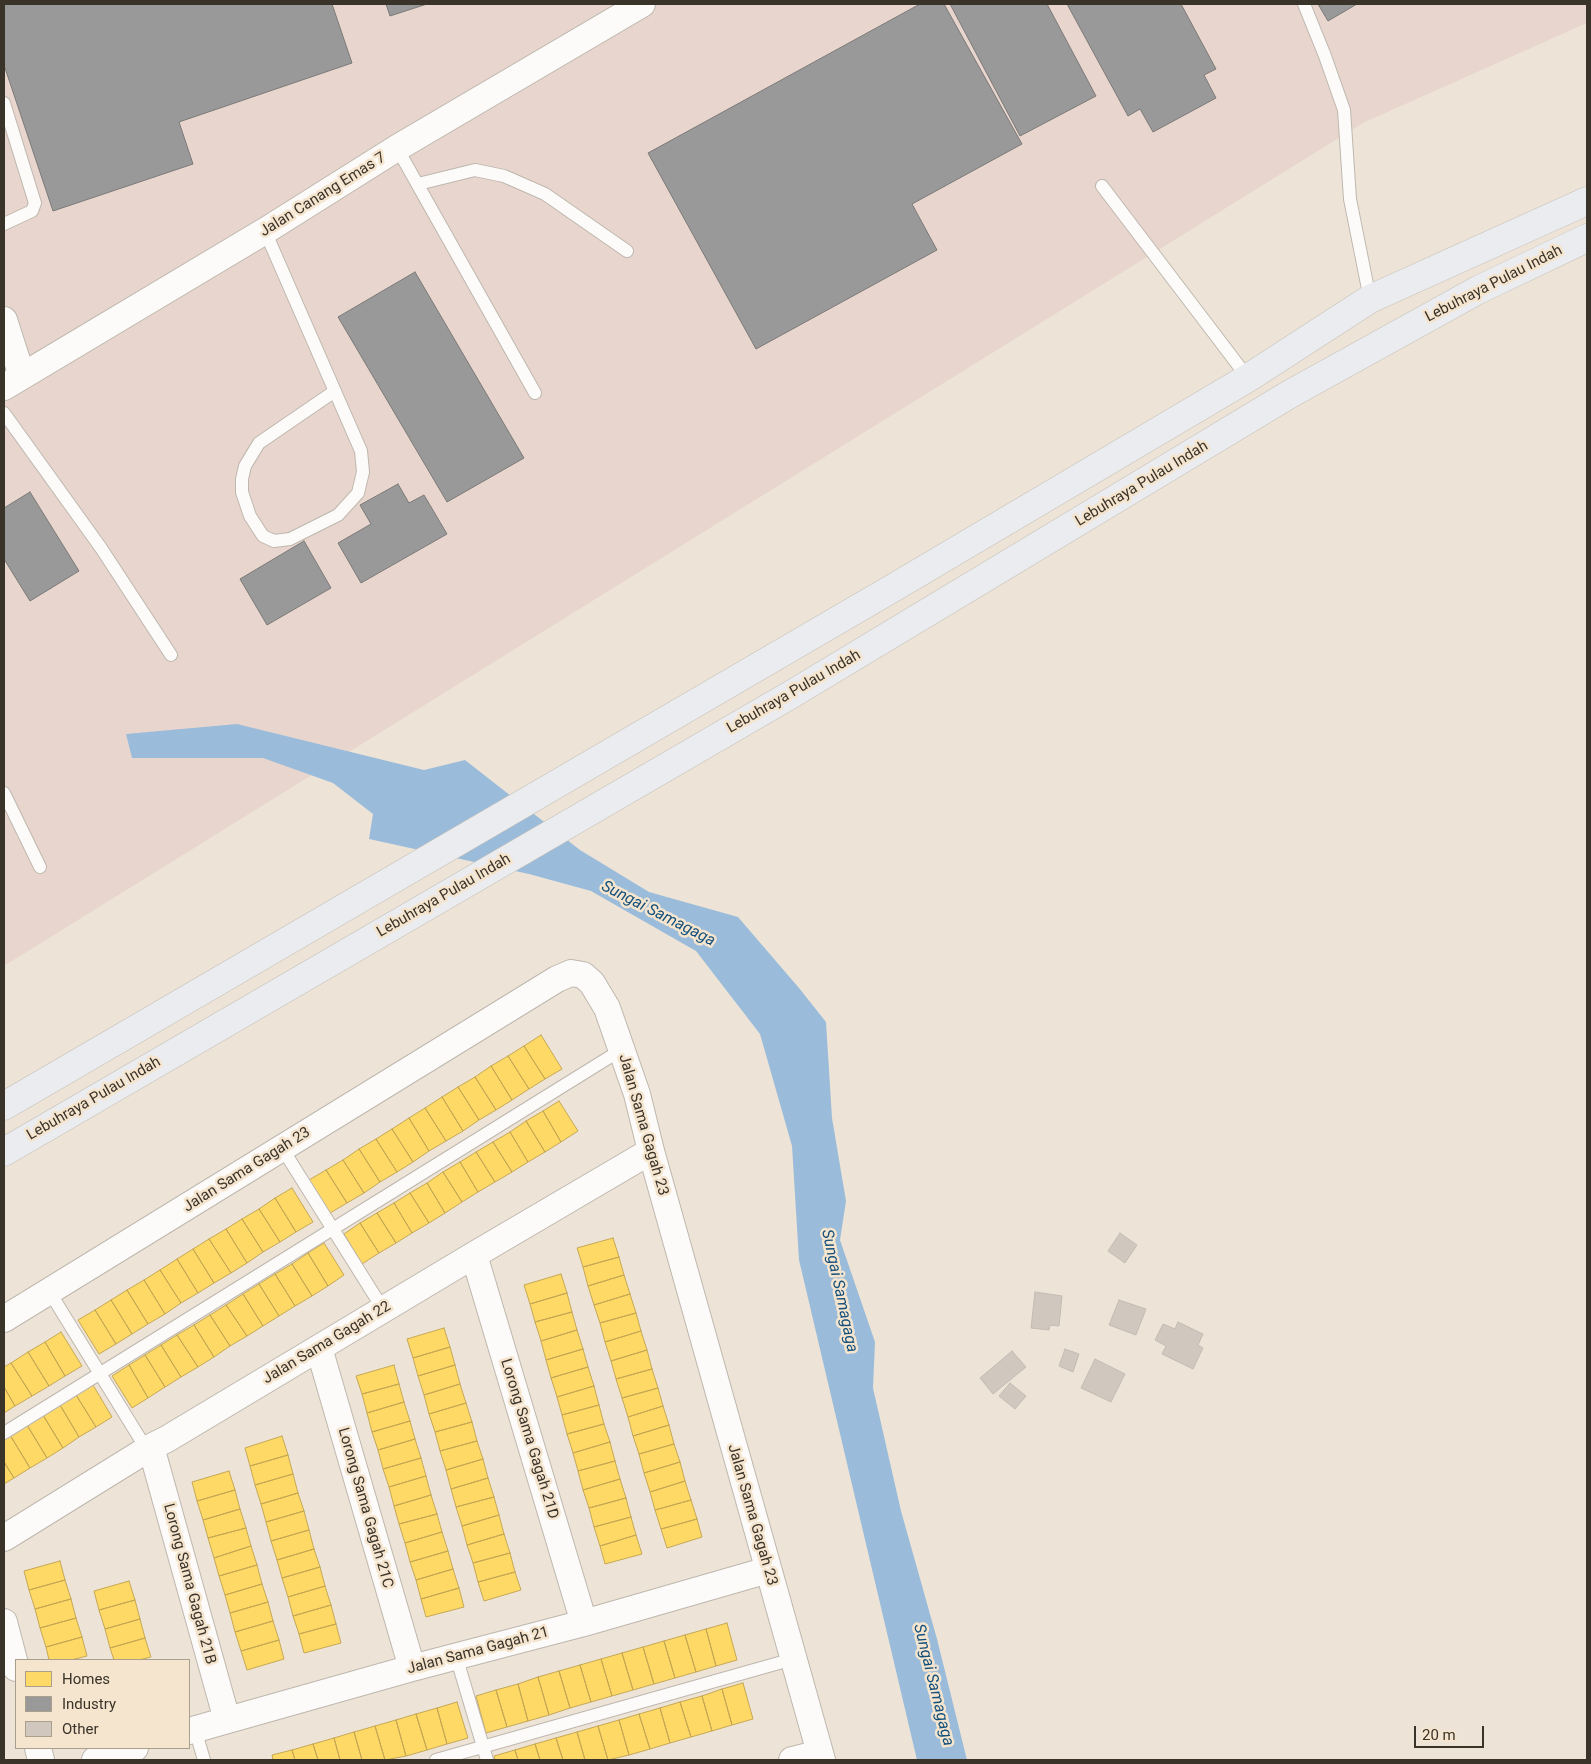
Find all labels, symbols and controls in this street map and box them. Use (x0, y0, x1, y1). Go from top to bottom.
street label: Jalan Canang Emas 7 (257, 149, 389, 241)
street label: Lebuhraya Pulau Indah (1422, 242, 1566, 326)
street label: Lebuhraya Pulau Indah (1072, 437, 1212, 531)
street label: Lebuhraya Pulau Indah (724, 646, 864, 738)
street label: Lebuhraya Pulau Indah (374, 850, 514, 942)
water label: Sungai Samagaga (598, 877, 718, 951)
street label: Jalan Sama Gagah 23 (614, 1052, 672, 1198)
street label: Lebuhraya Pulau Indah (24, 1053, 164, 1145)
street label: Jalan Sama Gagah 23 (180, 1124, 314, 1216)
water label: Sungai Samagaga (817, 1228, 861, 1354)
street label: Jalan Sama Gagah 22 (260, 1298, 394, 1388)
street label: Lorong Sama Gagah 21D (496, 1357, 562, 1521)
street label: Lorong Sama Gagah 21C (333, 1426, 397, 1590)
street label: Jalan Sama Gagah 23 (723, 1442, 781, 1588)
street label: Lorong Sama Gagah 21B (159, 1502, 219, 1666)
water label: Sungai Samagaga (909, 1622, 957, 1748)
street label: Jalan Sama Gagah 21 (405, 1623, 551, 1679)
legend (15, 1659, 190, 1749)
text: Homes (62, 1670, 110, 1688)
text: Industry (62, 1695, 116, 1713)
scale bar (1416, 1716, 1486, 1748)
text: Other (62, 1720, 99, 1738)
text: 20 m (1422, 1726, 1456, 1744)

